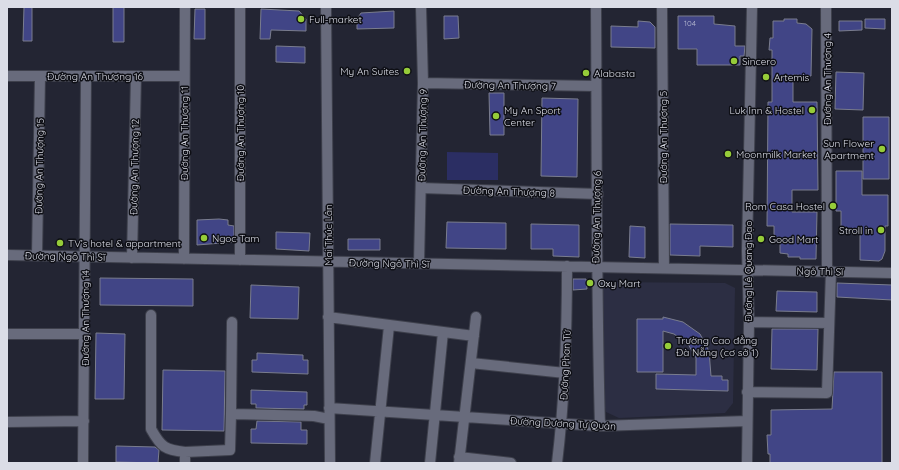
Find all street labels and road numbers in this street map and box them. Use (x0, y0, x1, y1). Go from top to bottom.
street label: Đường An Thượng 4 (821, 33, 834, 125)
street label: Đường An Thượng 16 (47, 70, 144, 83)
street label: Đường An Thượng 7 (464, 78, 556, 93)
street label: Đường An Thượng 10 (234, 85, 247, 181)
street label: Đường An Thượng 11 (178, 86, 191, 180)
street label: Đường An Thượng 9 (415, 88, 430, 181)
street label: Đường An Thượng 5 (657, 91, 670, 183)
street label: Đường An Thượng 15 (32, 118, 47, 214)
street label: Đường An Thượng 12 (127, 118, 142, 215)
street label: Đường An Thượng 6 (589, 170, 604, 263)
street label: Đường An Thượng 8 (463, 183, 555, 200)
street label: Mai Thúc Lân (322, 204, 335, 266)
street label: Đường Lê Quang Đạo (742, 221, 755, 321)
street label: Đường Ngô Thì Sĩ (25, 249, 106, 264)
street label: Đường Ngô Thì Sĩ (349, 256, 430, 271)
street label: Ngô Thì Sĩ (797, 265, 844, 278)
street label: Đường An Thượng 14 (79, 270, 92, 366)
street label: Đường Phan Tứ (557, 328, 574, 401)
street label: Đường Dương Tự Quán (510, 414, 616, 433)

